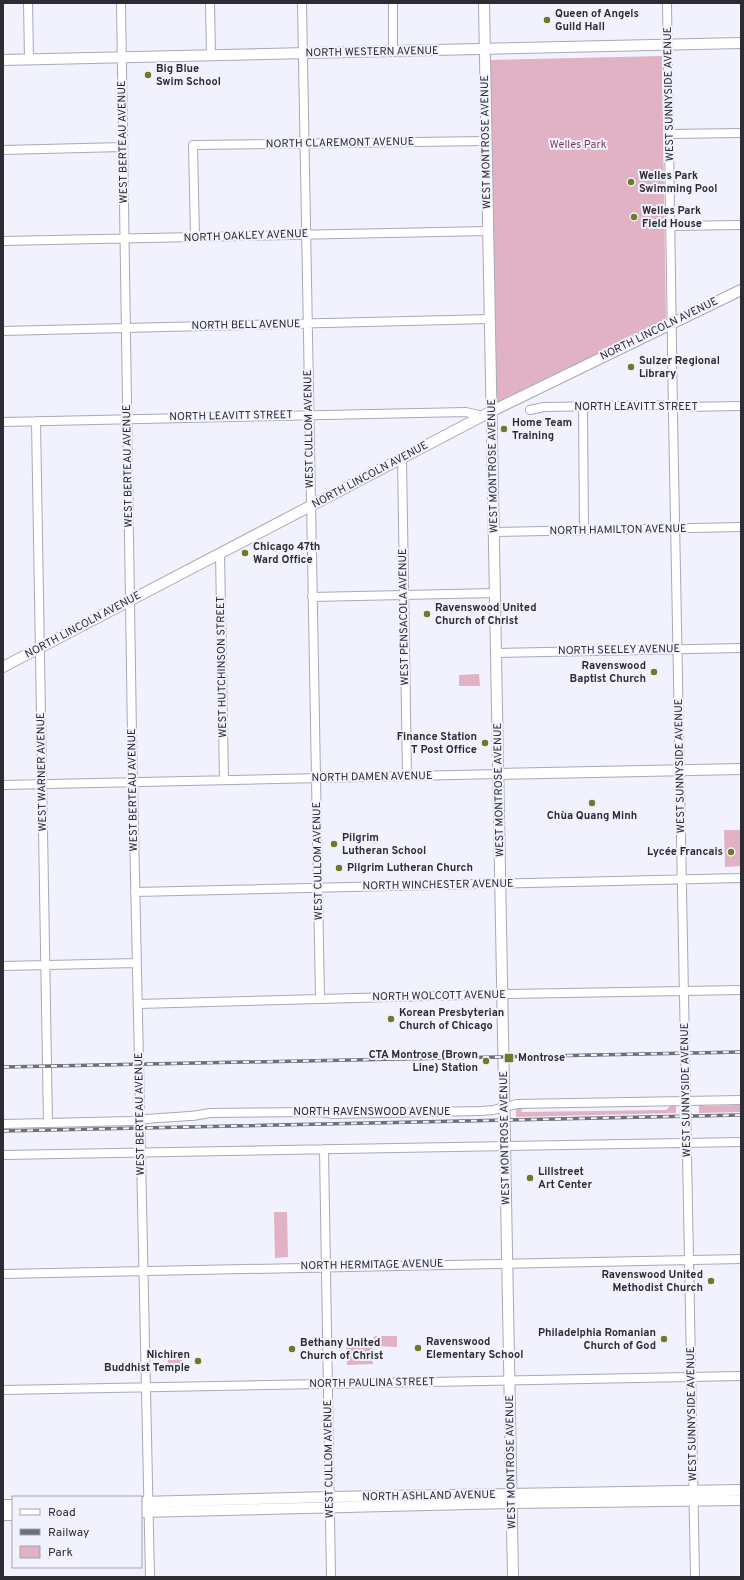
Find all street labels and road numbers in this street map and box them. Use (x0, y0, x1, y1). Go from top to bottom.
street label: WEST SUNNYSIDE AVENUE (661, 27, 677, 161)
street label: NORTH WESTERN AVENUE (305, 44, 439, 60)
street label: WEST MONTROSE AVENUE (478, 75, 494, 209)
street label: WEST BERTEAU AVENUE (115, 80, 131, 204)
street label: NORTH CLAREMONT AVENUE (266, 135, 414, 151)
street label: NORTH OAKLEY AVENUE (183, 227, 309, 245)
street label: NORTH LINCOLN AVENUE (598, 294, 720, 364)
street label: NORTH BELL AVENUE (191, 317, 301, 333)
street label: WEST CULLOM AVENUE (301, 370, 317, 488)
street label: WEST MONTROSE AVENUE (485, 399, 501, 533)
street label: NORTH LEAVITT STREET (574, 400, 698, 414)
street label: WEST BERTEAU AVENUE (120, 404, 136, 528)
street label: NORTH LEAVITT STREET (169, 408, 293, 424)
street label: NORTH LINCOLN AVENUE (310, 438, 430, 512)
street label: NORTH HAMILTON AVENUE (549, 522, 687, 538)
street label: WEST PENSACOLA AVENUE (396, 548, 412, 686)
street label: NORTH LINCOLN AVENUE (23, 588, 143, 662)
street label: WEST HUTCHINSON STREET (214, 596, 230, 738)
street label: NORTH SEELEY AVENUE (558, 642, 680, 658)
street label: WEST SUNNYSIDE AVENUE (672, 699, 688, 833)
street label: WEST WARNER AVENUE (34, 712, 50, 832)
street label: WEST MONTROSE AVENUE (491, 723, 507, 857)
street label: WEST BERTEAU AVENUE (125, 728, 141, 852)
street label: NORTH DAMEN AVENUE (311, 769, 433, 785)
street label: WEST CULLOM AVENUE (310, 802, 326, 920)
street label: NORTH WINCHESTER AVENUE (362, 877, 514, 893)
street label: NORTH WOLCOTT AVENUE (372, 988, 506, 1004)
street label: WEST SUNNYSIDE AVENUE (678, 1023, 694, 1157)
street label: WEST BERTEAU AVENUE (132, 1052, 148, 1176)
street label: WEST MONTROSE AVENUE (497, 1071, 513, 1205)
street label: NORTH RAVENSWOOD AVENUE (293, 1105, 451, 1119)
street label: NORTH HERMITAGE AVENUE (300, 1257, 444, 1273)
street label: WEST SUNNYSIDE AVENUE (684, 1347, 700, 1481)
street label: NORTH PAULINA STREET (309, 1375, 435, 1391)
street label: WEST MONTROSE AVENUE (503, 1395, 519, 1529)
street label: WEST CULLOM AVENUE (321, 1400, 337, 1518)
street label: NORTH ASHLAND AVENUE (362, 1488, 496, 1504)

